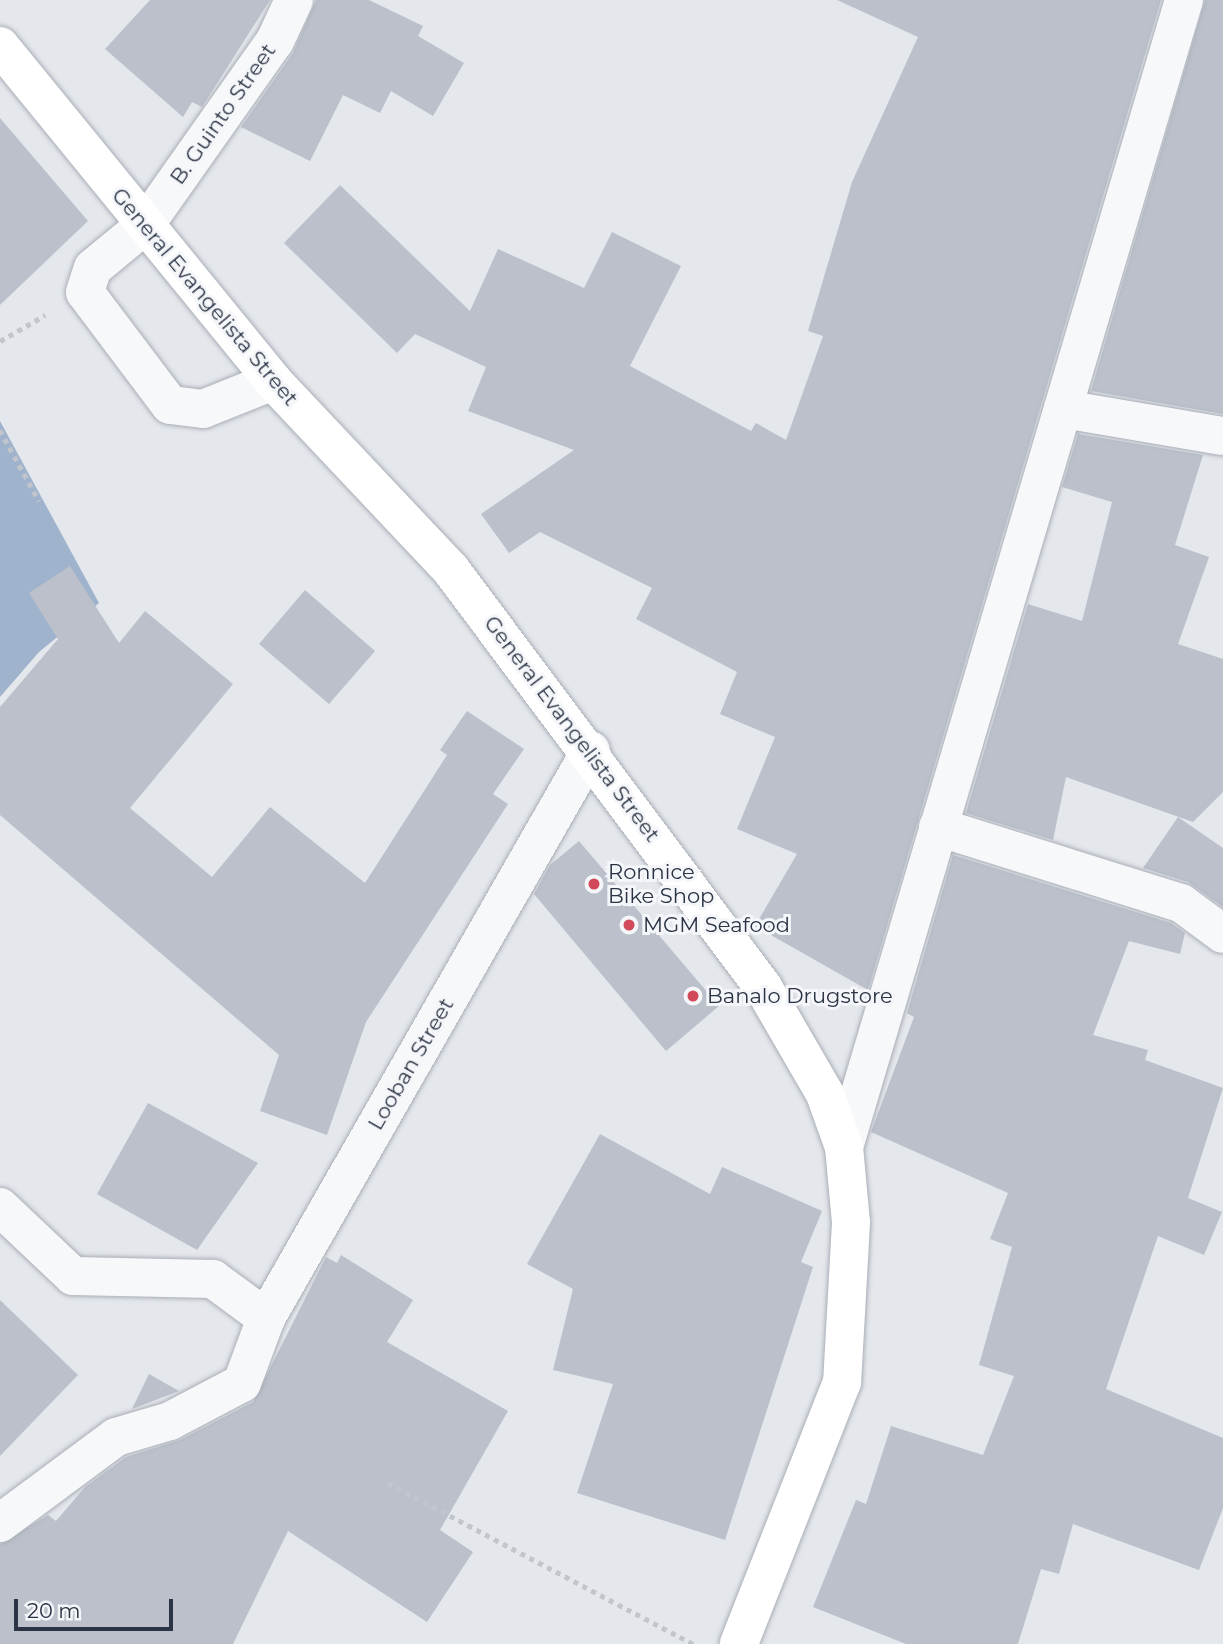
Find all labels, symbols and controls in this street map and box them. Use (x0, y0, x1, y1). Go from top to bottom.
street label: B. Guinto Street (165, 39, 281, 189)
street label: General Evangelista Street (107, 183, 303, 411)
street label: General Evangelista Street (479, 611, 665, 847)
place label: Ronnice Bike Shop (608, 859, 714, 909)
marker: Ronnice Bike Shop (586, 876, 602, 892)
place label: MGM Seafood (643, 912, 790, 938)
marker: MGM Seafood (621, 917, 637, 933)
place label: Banalo Drugstore (707, 983, 893, 1009)
marker: Banalo Drugstore (685, 988, 701, 1004)
street label: Looban Street (363, 993, 459, 1135)
scale bar (18, 1584, 177, 1628)
text: 20 m (27, 1598, 81, 1623)

